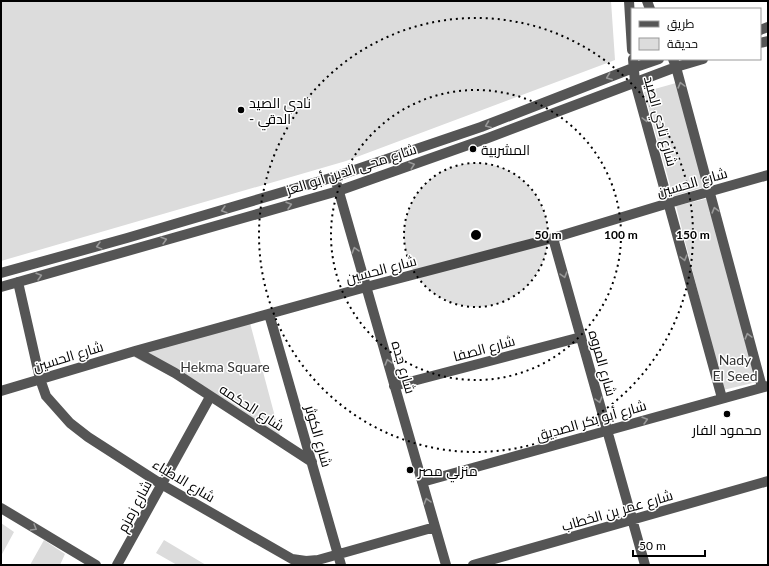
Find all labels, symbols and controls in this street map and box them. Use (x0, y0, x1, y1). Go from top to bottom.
legend (631, 8, 761, 60)
text: طريق (667, 16, 695, 31)
text: حديقة (667, 36, 698, 51)
one-way arrow (606, 73, 613, 81)
street label: شارع نادي الصيد (637, 74, 681, 169)
one-way arrow (677, 82, 686, 89)
place label: نادي الصيد - الدقي (249, 94, 311, 131)
marker: نادي الصيد - الدقي (236, 105, 246, 115)
one-way arrow (641, 116, 650, 123)
one-way arrow (485, 120, 492, 128)
street label: شارع محى الدين أبو العز (283, 140, 419, 199)
place label: المشربية (481, 141, 530, 158)
marker: المشربية (468, 144, 478, 154)
one-way arrow (409, 161, 416, 169)
street label: شارع الحسين (655, 164, 730, 201)
one-way arrow (285, 201, 292, 210)
one-way arrow (221, 205, 228, 214)
one-way arrow (711, 207, 720, 214)
text: 50 m (535, 227, 561, 242)
text: 100 m (604, 227, 638, 242)
text: 150 m (676, 227, 710, 242)
centre of rings (469, 228, 483, 242)
one-way arrow (160, 236, 167, 245)
one-way arrow (96, 241, 103, 250)
one-way arrow (351, 246, 360, 253)
street label: شارع الحسين (344, 251, 419, 288)
one-way arrow (679, 254, 688, 261)
one-way arrow (559, 271, 568, 278)
one-way arrow (35, 272, 42, 281)
street label: شارع المروه (585, 328, 621, 398)
street label: شارع الصفا (451, 332, 517, 365)
one-way arrow (745, 333, 753, 339)
street label: شارع الحسين (31, 337, 106, 376)
street label: شارع جده (387, 339, 420, 396)
park label: Nady El Seed (712, 351, 758, 384)
park label: Hekma Square (180, 358, 270, 375)
one-way arrow (384, 359, 392, 365)
street label: شارع الحكمه (216, 380, 287, 435)
street label: شارع أبو بكر الصديق (534, 396, 648, 445)
one-way arrow (594, 397, 603, 404)
street label: شارع الكوثر (301, 402, 336, 469)
marker: محمود الفار (722, 409, 732, 419)
one-way arrow (641, 416, 648, 425)
place label: محمود الفار (691, 421, 762, 438)
street label: شارع الاطباء (149, 455, 218, 506)
place label: منزلي مصر (417, 462, 478, 483)
marker: منزلي مصر (405, 465, 415, 475)
street label: شارع زمزم (113, 477, 156, 536)
street label: شارع عمر بن الخطاب (559, 486, 675, 535)
one-way arrow (423, 497, 432, 504)
one-way arrow (30, 524, 37, 531)
scale bar (633, 532, 705, 558)
text: 50 m (639, 538, 666, 553)

